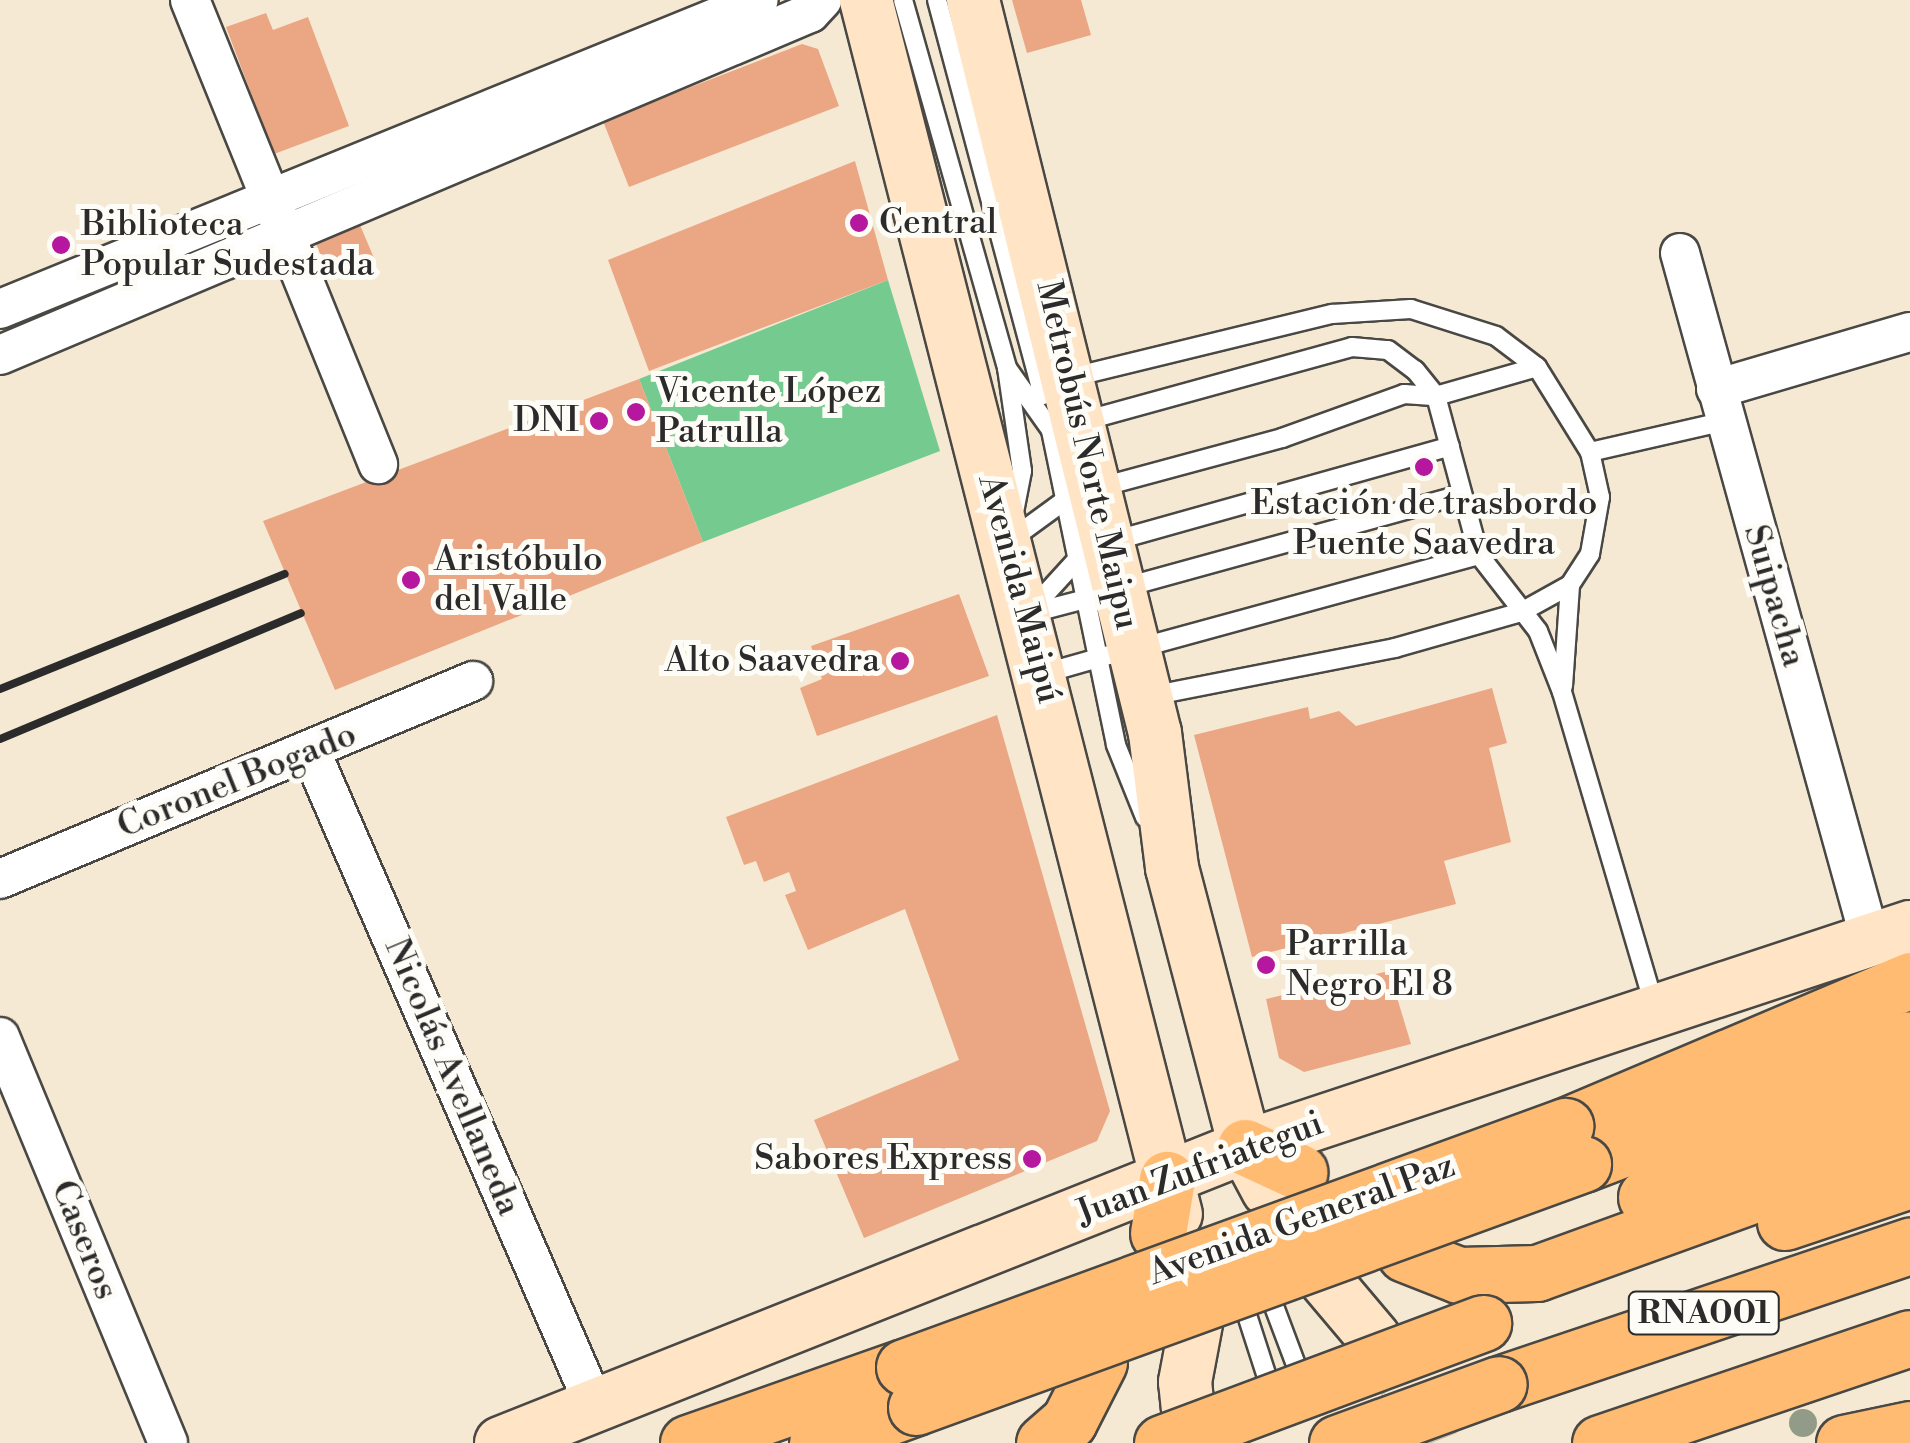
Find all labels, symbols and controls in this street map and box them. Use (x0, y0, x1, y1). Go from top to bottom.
place label: Central (879, 202, 997, 244)
place label: Biblioteca Popular Sudestada (81, 204, 374, 286)
marker: Central (848, 212, 870, 234)
marker: Biblioteca Popular Sudestada (50, 234, 72, 256)
street label: Metrobús Norte Maipu (1026, 277, 1148, 633)
place label: Vicente López Patrulla (656, 371, 881, 453)
place label: DNI (513, 400, 579, 442)
marker: Vicente López Patrulla (625, 401, 647, 423)
marker: DNI (588, 410, 610, 432)
marker: Estación de trasbordo Puente Saavedra (1413, 456, 1435, 478)
street label: Avenida Maipú (968, 470, 1070, 708)
place label: Estación de trasbordo Puente Saavedra (1251, 483, 1597, 565)
street label: Suipacha (1734, 520, 1814, 672)
place label: Aristóbulo del Valle (434, 539, 603, 621)
marker: Aristóbulo del Valle (398, 567, 424, 593)
place label: Alto Saavedra (664, 640, 880, 682)
marker: Alto Saavedra (889, 650, 911, 672)
street label: Coronel Bogado (111, 714, 363, 848)
place label: Parrilla Negro El 8 (1286, 924, 1453, 1006)
street label: Nicolás Avellaneda (375, 932, 529, 1222)
marker: Parrilla Negro El 8 (1255, 954, 1277, 976)
street label: Juan Zufriategui (1071, 1103, 1329, 1235)
place label: Sabores Express (754, 1138, 1012, 1180)
street label: Avenida General Paz (1143, 1145, 1461, 1295)
marker: Sabores Express (1021, 1148, 1043, 1170)
street label: Caseros (41, 1174, 127, 1306)
road number: RNA001 (1626, 1286, 1782, 1340)

